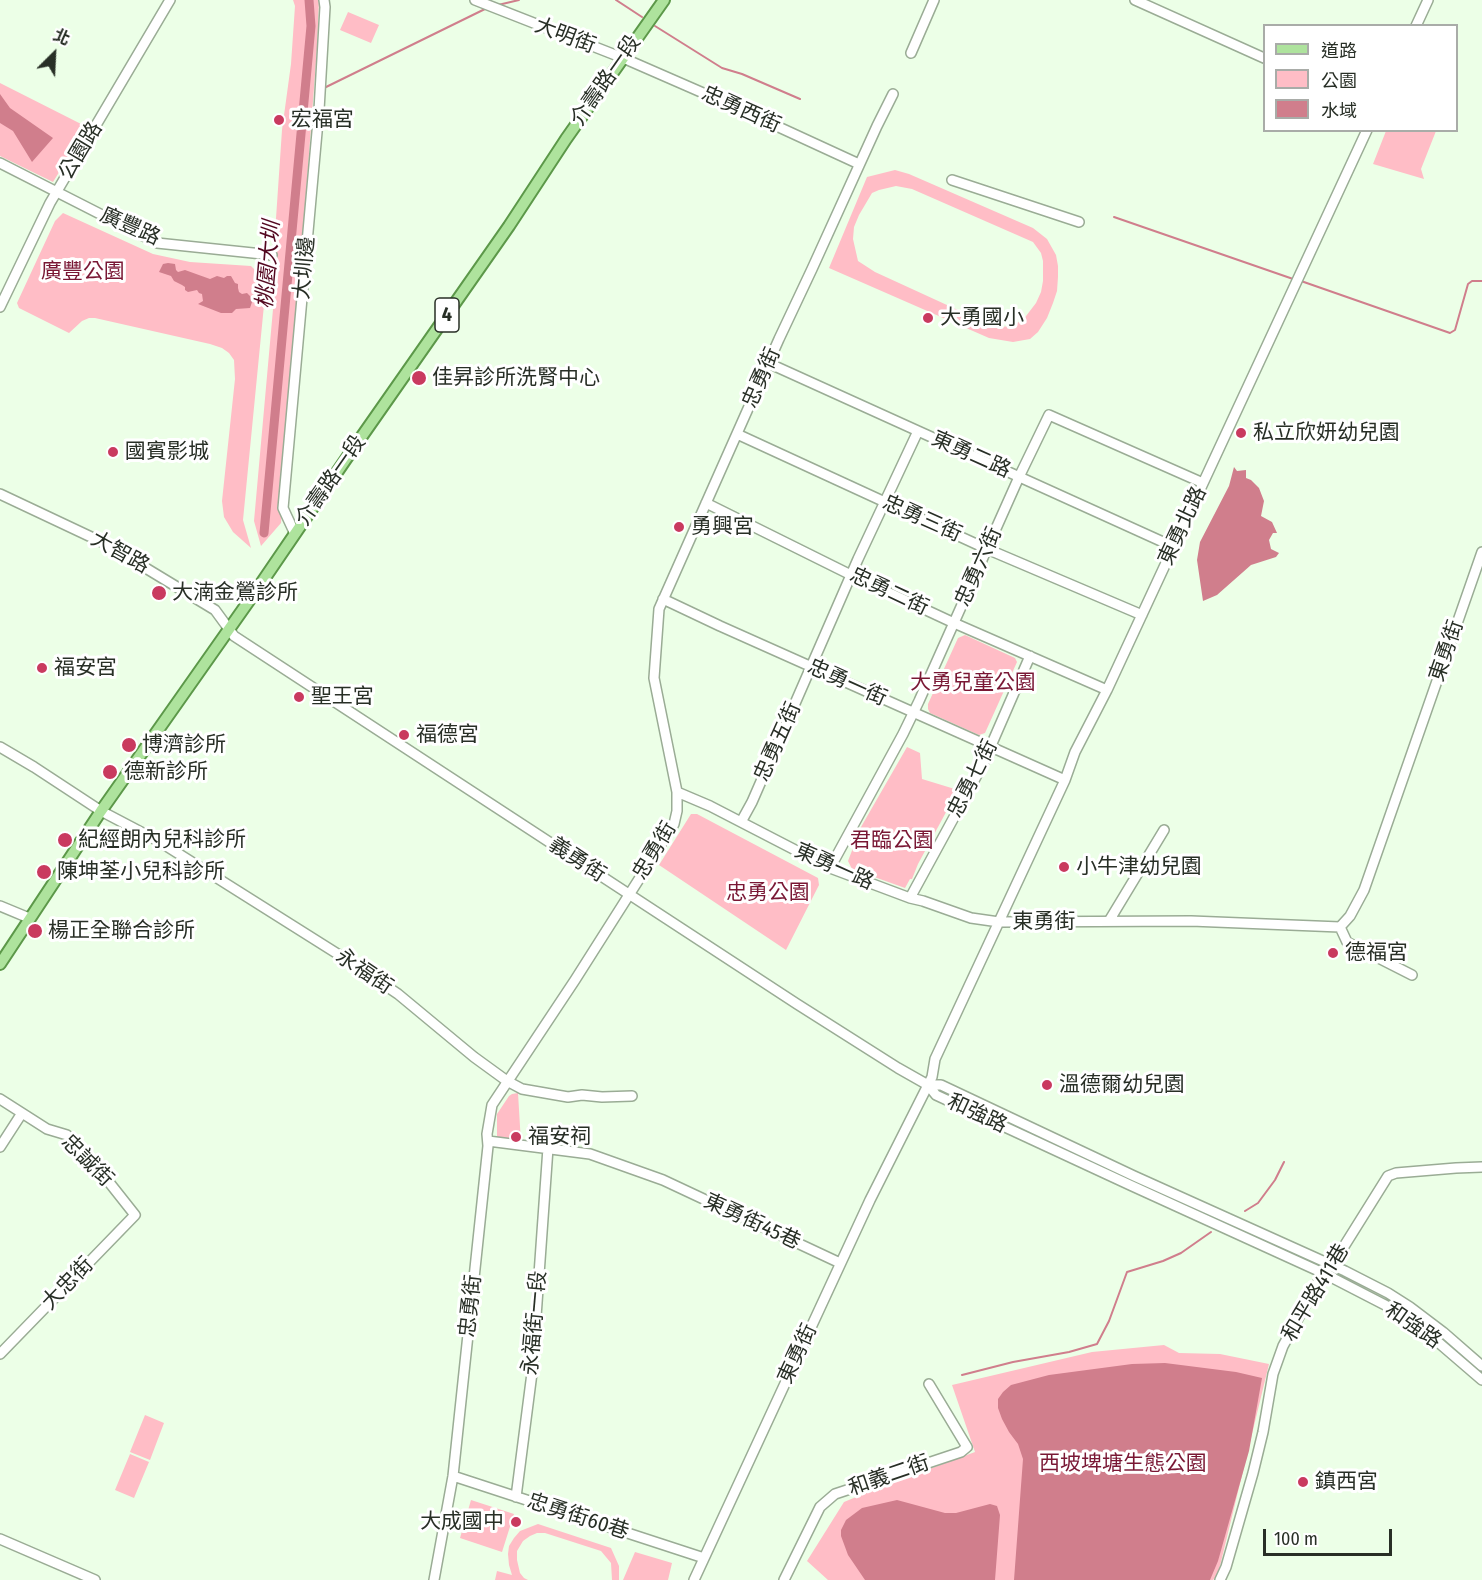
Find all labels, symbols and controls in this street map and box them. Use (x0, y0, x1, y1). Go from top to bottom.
street label: 大明街 (531, 13, 599, 59)
north arrow (24, 24, 84, 84)
legend (1263, 24, 1458, 132)
text: 北 (50, 25, 73, 49)
street label: 介壽路一段 (566, 31, 646, 131)
text: 道路 (1321, 40, 1357, 62)
text: 公園 (1321, 70, 1357, 92)
street label: 忠勇西街 (698, 81, 784, 139)
text: 水域 (1321, 100, 1357, 122)
place label: 宏福宮 (291, 107, 354, 133)
marker: 宏福宮 (272, 113, 286, 127)
street label: 公園路 (54, 118, 108, 184)
street label: 廣豐路 (96, 203, 164, 251)
water label: 桃園大圳 (252, 220, 286, 310)
street label: 大圳邊 (290, 236, 320, 300)
park label: 廣豐公園 (41, 259, 125, 285)
road number: 4 (435, 298, 459, 332)
place label: 大勇國小 (940, 305, 1024, 331)
marker: 大勇國小 (921, 311, 935, 325)
street label: 忠勇街 (738, 344, 786, 412)
place label: 佳昇診所洗腎中心 (432, 365, 600, 391)
marker: 佳昇診所洗腎中心 (410, 369, 428, 387)
place label: 私立欣妍幼兒園 (1253, 420, 1400, 446)
street label: 東勇二路 (928, 426, 1014, 484)
marker: 私立欣妍幼兒園 (1234, 426, 1248, 440)
street label: 介壽路一段 (291, 431, 371, 531)
place label: 國賓影城 (125, 439, 209, 465)
marker: 國賓影城 (106, 445, 120, 459)
street label: 東勇北路 (1154, 483, 1212, 569)
street label: 忠勇三街 (879, 490, 965, 548)
place label: 勇興宮 (691, 514, 754, 540)
marker: 勇興宮 (672, 520, 686, 534)
street label: 忠勇六街 (950, 524, 1008, 610)
street label: 大智路 (86, 527, 154, 579)
street label: 忠勇二街 (846, 563, 932, 621)
place label: 大湳金鶯診所 (172, 580, 298, 606)
marker: 大湳金鶯診所 (150, 584, 168, 602)
street label: 東勇街 (1425, 617, 1469, 685)
street label: 忠勇一街 (804, 654, 890, 712)
place label: 福安宮 (54, 655, 117, 681)
marker: 福安宮 (35, 661, 49, 675)
park label: 大勇兒童公園 (910, 670, 1036, 696)
place label: 聖王宮 (311, 684, 374, 710)
marker: 聖王宮 (292, 690, 306, 704)
street label: 忠勇五街 (749, 699, 807, 785)
place label: 福德宮 (416, 722, 479, 748)
marker: 福德宮 (397, 728, 411, 742)
place label: 博濟診所 (142, 732, 226, 758)
marker: 博濟診所 (120, 736, 138, 754)
street label: 忠勇七街 (943, 736, 1003, 822)
place label: 德新診所 (124, 759, 208, 785)
marker: 德新診所 (101, 763, 119, 781)
street label: 忠勇街 (628, 818, 682, 884)
place label: 紀經朗內兒科診所 (78, 827, 246, 853)
park label: 君臨公園 (850, 828, 934, 854)
marker: 紀經朗內兒科診所 (56, 831, 74, 849)
street label: 義勇街 (544, 832, 610, 888)
street label: 東勇一路 (791, 838, 877, 896)
place label: 小牛津幼兒園 (1076, 854, 1202, 880)
place label: 陳坤荃小兒科診所 (57, 859, 225, 885)
marker: 小牛津幼兒園 (1057, 860, 1071, 874)
marker: 陳坤荃小兒科診所 (35, 863, 53, 881)
park label: 忠勇公園 (726, 880, 810, 906)
street label: 東勇街 (1013, 909, 1075, 935)
place label: 楊正全聯合診所 (48, 918, 195, 944)
marker: 楊正全聯合診所 (26, 922, 44, 940)
place label: 德福宮 (1345, 940, 1408, 966)
street label: 永福街 (331, 944, 397, 1000)
marker: 德福宮 (1326, 946, 1340, 960)
place label: 溫德爾幼兒園 (1059, 1072, 1185, 1098)
marker: 溫德爾幼兒園 (1040, 1078, 1054, 1092)
street label: 和強路 (943, 1089, 1011, 1139)
place label: 福安祠 (528, 1124, 591, 1150)
street label: 忠誠街 (56, 1130, 118, 1192)
marker: 福安祠 (509, 1130, 523, 1144)
street label: 東勇街45巷 (700, 1189, 804, 1255)
street label: 和平路411巷 (1277, 1240, 1355, 1346)
street label: 大忠街 (37, 1253, 99, 1315)
street label: 永福街一段 (518, 1270, 552, 1376)
street label: 忠勇街 (455, 1273, 487, 1339)
street label: 和強路 (1380, 1298, 1446, 1354)
street label: 東勇街 (773, 1320, 823, 1388)
street label: 和義二街 (845, 1450, 933, 1502)
park label: 西坡埤塘生態公園 (1039, 1451, 1207, 1477)
place label: 鎮西宮 (1315, 1469, 1378, 1495)
marker: 鎮西宮 (1296, 1475, 1310, 1489)
street label: 忠勇街60巷 (524, 1489, 632, 1545)
place label: 大成國中 (420, 1509, 504, 1535)
marker: 大成國中 (509, 1515, 523, 1529)
scale bar (1266, 1517, 1395, 1555)
text: 100 m (1274, 1528, 1318, 1550)

